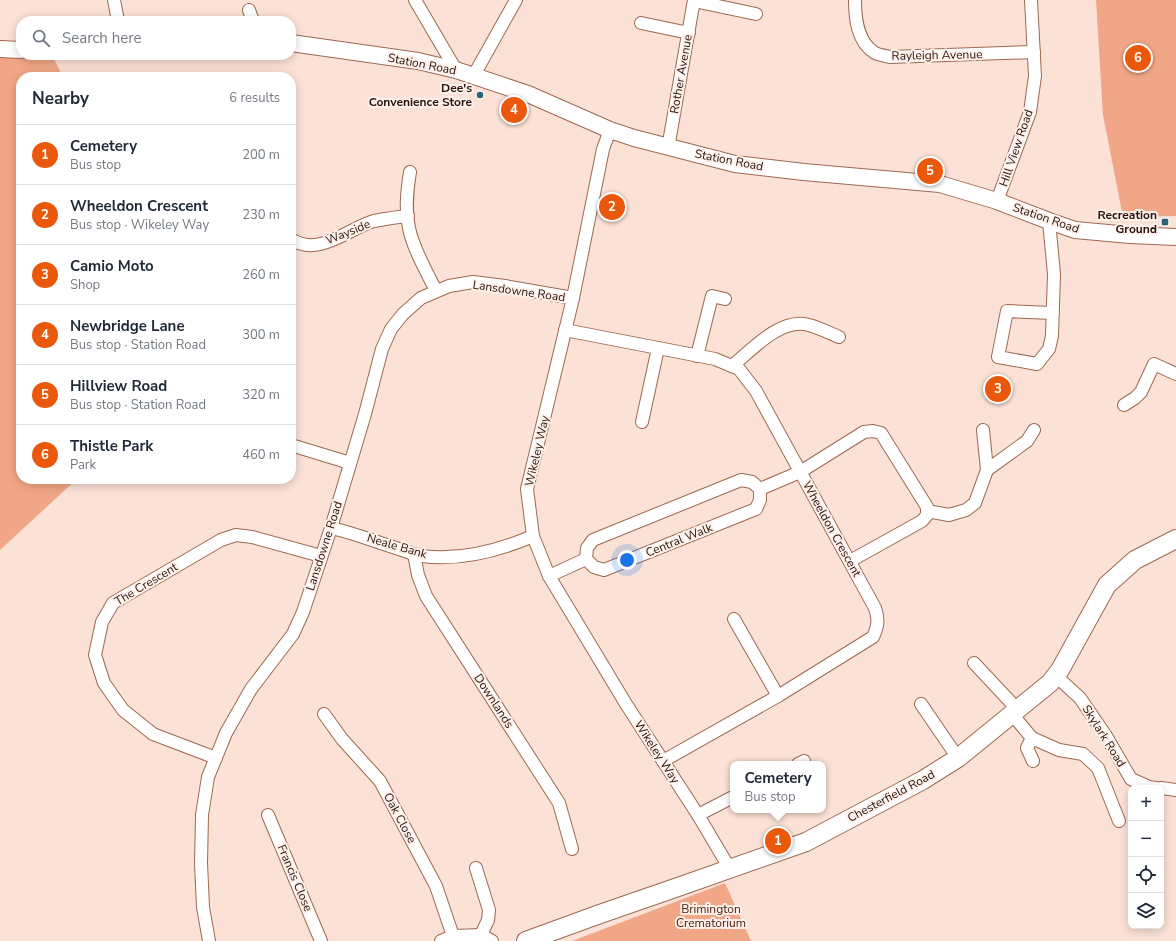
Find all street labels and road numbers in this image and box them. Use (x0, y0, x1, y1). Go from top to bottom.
street label: Rother Avenue (666, 33, 696, 115)
street label: Rayleigh Avenue (891, 46, 983, 64)
street label: Station Road (386, 50, 458, 78)
street label: Hill View Road (995, 107, 1037, 189)
street label: Station Road (693, 146, 765, 174)
street label: Station Road (1011, 199, 1081, 237)
street label: Wayside (323, 216, 373, 248)
street label: Lansdowne Road (472, 277, 566, 305)
street label: Wikeley Way (521, 413, 553, 488)
street label: Wheeldon Crescent (799, 478, 865, 580)
street label: Lansdowne Road (302, 499, 346, 593)
street label: Central Walk (643, 519, 716, 561)
street label: Neale Bank (365, 530, 430, 562)
street label: The Crescent (112, 558, 181, 609)
street label: Downlands (470, 671, 518, 731)
street label: Skylark Road (1079, 702, 1129, 770)
street label: Wikeley Way (631, 717, 684, 787)
street label: Chesterfield Road (845, 766, 937, 826)
street label: Oak Close (380, 790, 420, 846)
street label: Francis Close (274, 842, 316, 914)

